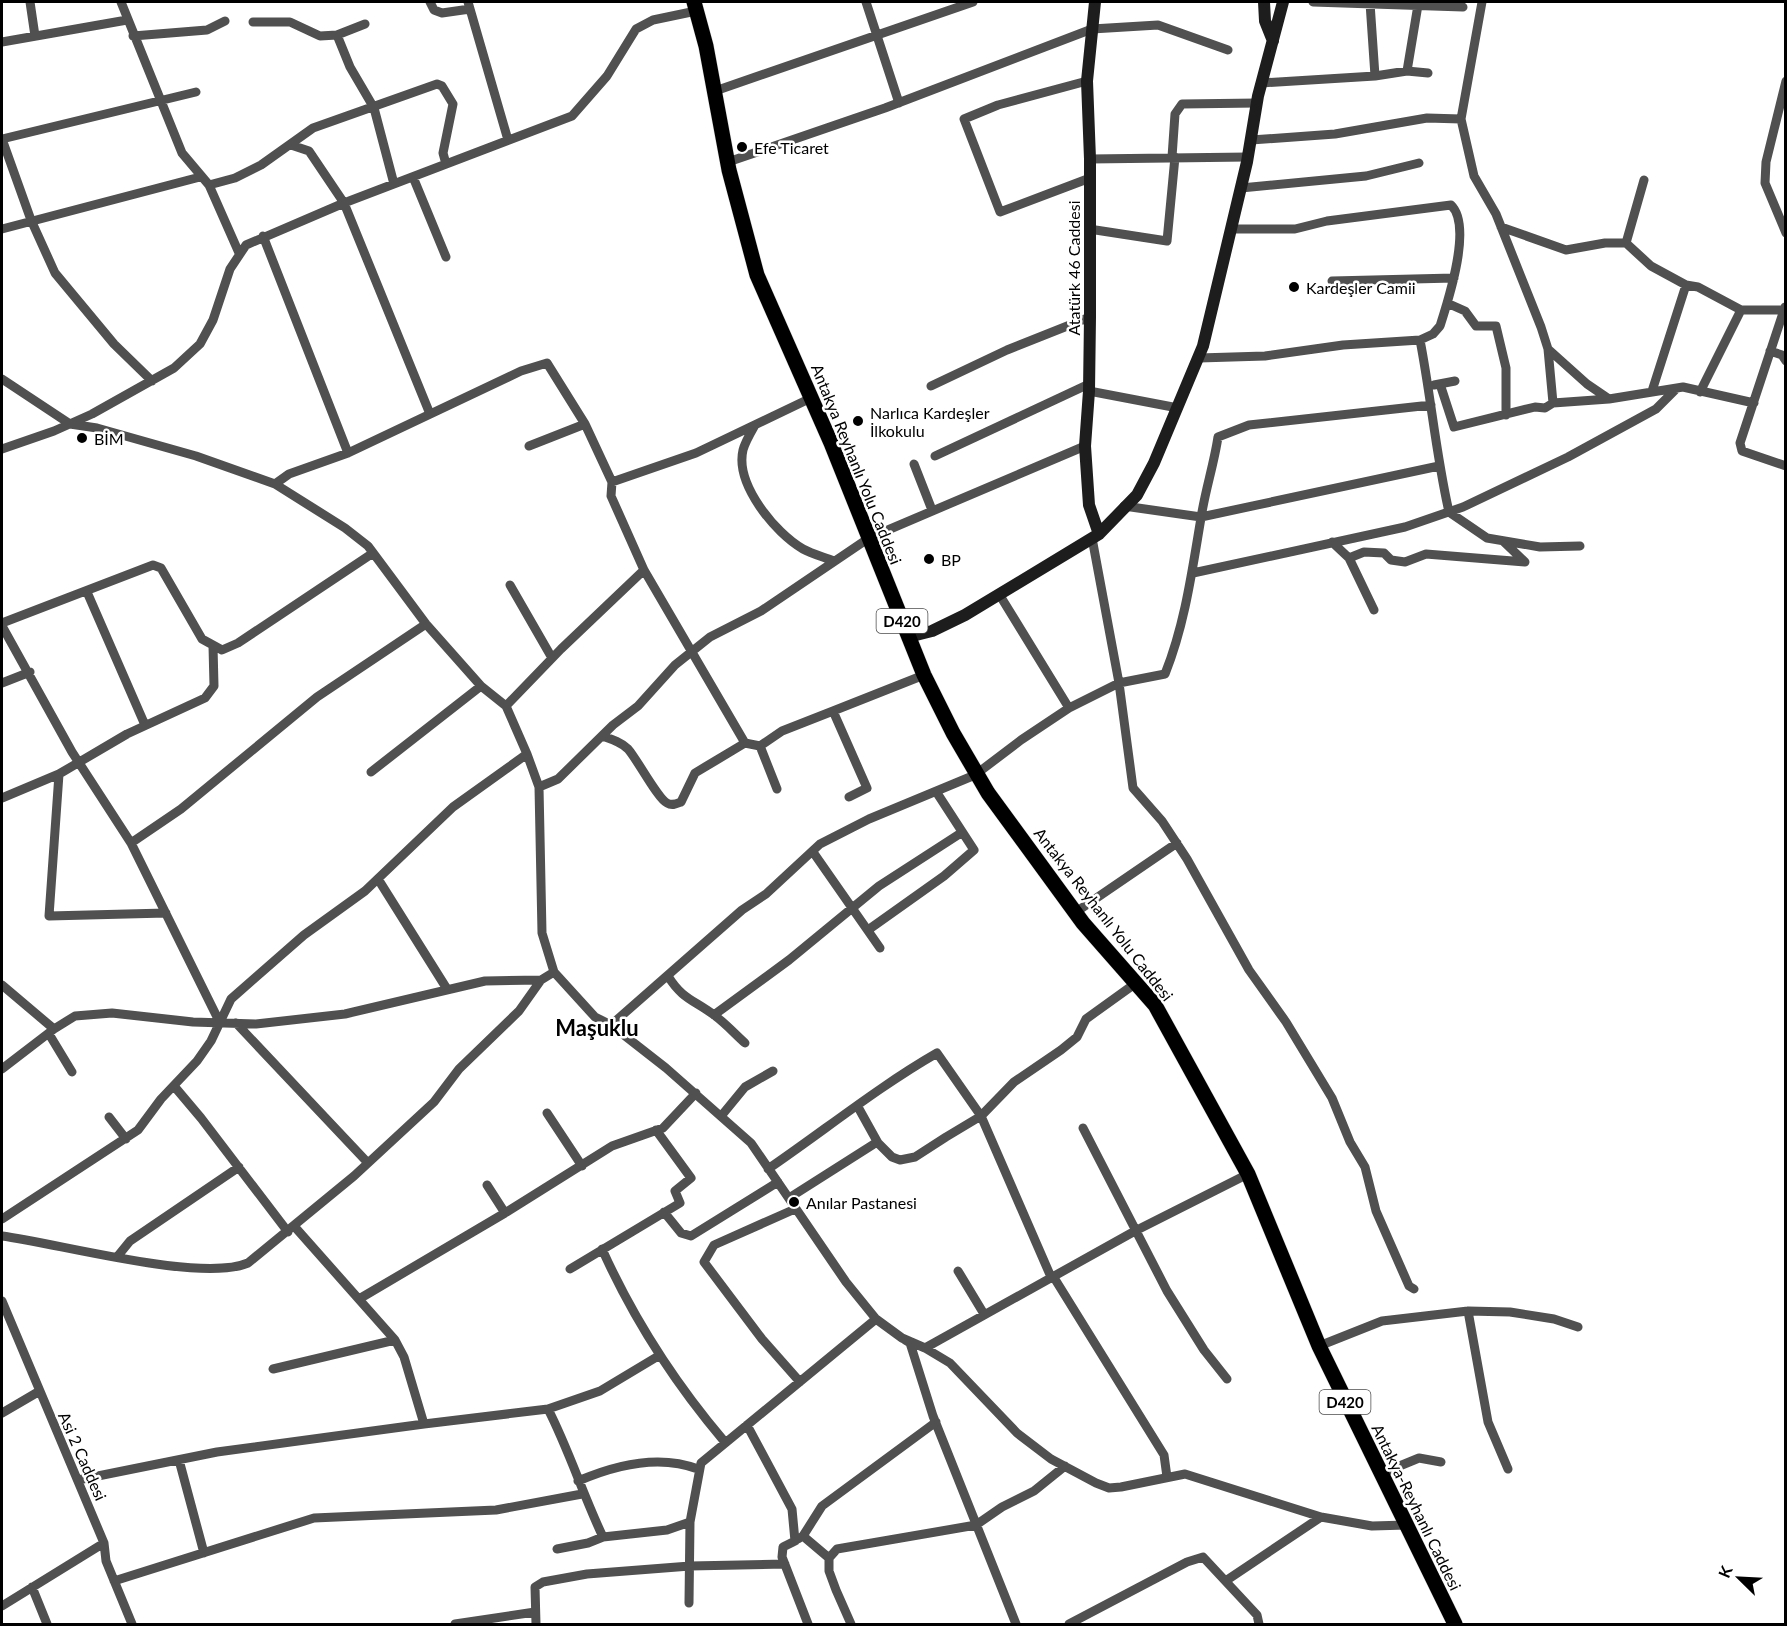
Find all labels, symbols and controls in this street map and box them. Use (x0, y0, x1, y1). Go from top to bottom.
place label: Efe Ticaret (754, 138, 829, 157)
marker: Efe Ticaret (735, 140, 749, 154)
street label: Atatürk 46 Caddesi (1064, 200, 1083, 336)
place label: Kardeşler Camii (1306, 278, 1416, 297)
marker: Kardeşler Camii (1287, 280, 1301, 294)
street label: Antakya Reyhanlı Yolu Caddesi (808, 361, 906, 567)
place label: Narlıca Kardeşler İlkokulu (870, 403, 990, 440)
marker: Narlıca Kardeşler İlkokulu (851, 414, 865, 428)
place label: BİM (94, 429, 124, 448)
marker: BİM (75, 431, 89, 445)
place label: BP (941, 550, 961, 569)
marker: BP (922, 552, 936, 566)
road number: D420 (876, 609, 928, 633)
street label: Antakya Reyhanlı Yolu Caddesi (1031, 824, 1177, 1004)
district label: Maşuklu (555, 1014, 639, 1041)
place label: Anılar Pastanesi (806, 1193, 917, 1212)
marker: Anılar Pastanesi (787, 1195, 801, 1209)
road number: D420 (1320, 1390, 1370, 1414)
street label: Asi 2 Caddesi (55, 1409, 111, 1503)
street label: Antakya-Reyhanlı Caddesi (1368, 1421, 1466, 1593)
north arrow (1709, 1548, 1769, 1608)
text: K (1714, 1562, 1736, 1581)

